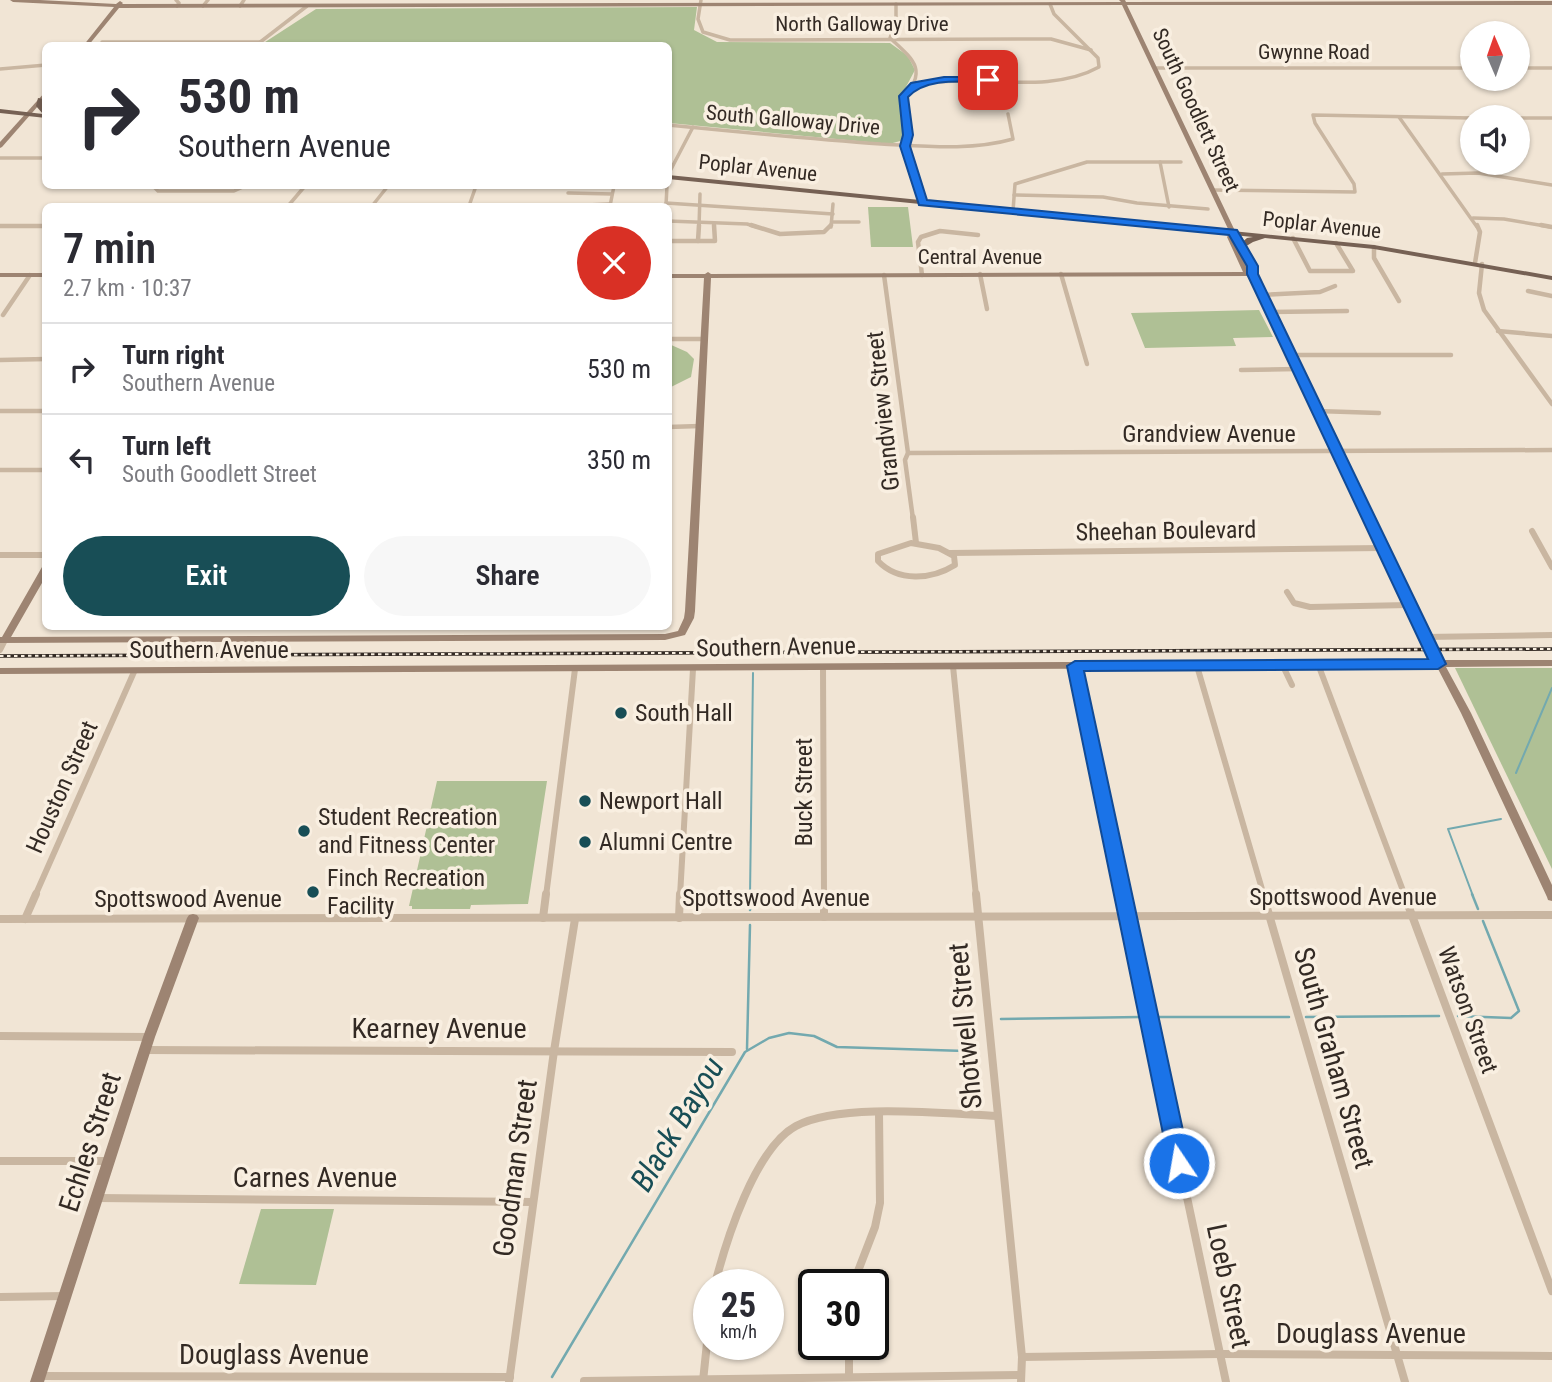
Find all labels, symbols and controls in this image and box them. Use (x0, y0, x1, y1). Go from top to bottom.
street label: North Galloway Drive (775, 12, 949, 36)
north arrow (1460, 21, 1530, 91)
map controls (1460, 21, 1530, 175)
street label: South Goodlett Street (1148, 24, 1244, 196)
street label: Gwynne Road (1258, 40, 1370, 64)
pin (958, 50, 1018, 110)
icon: arrive (969, 61, 1007, 99)
text: 530 m (178, 68, 300, 125)
icon: right (63, 70, 154, 161)
street label: South Galloway Drive (705, 100, 881, 140)
button: sound (1460, 105, 1530, 175)
text: Southern Avenue (178, 127, 391, 165)
street label: Poplar Avenue (698, 150, 819, 186)
street label: Poplar Avenue (1262, 207, 1383, 243)
text: 7 min (63, 224, 156, 273)
button: close (577, 226, 651, 300)
street label: Central Avenue (918, 245, 1042, 269)
text: 2.7 km · 10:37 (63, 275, 192, 302)
street label: Grandview Street (861, 330, 905, 492)
text: Turn right (122, 340, 224, 370)
icon: right (63, 350, 101, 388)
text: 530 m (587, 354, 651, 384)
text: Southern Avenue (122, 370, 275, 397)
street label: Grandview Avenue (1122, 420, 1296, 448)
text: Turn left (122, 431, 211, 461)
icon: left (63, 441, 101, 479)
text: 350 m (587, 445, 651, 475)
text: South Goodlett Street (122, 461, 317, 488)
street label: Sheehan Boulevard (1075, 515, 1257, 547)
button: Exit (63, 536, 350, 616)
button: Share (364, 536, 651, 616)
street label: Southern Avenue (696, 632, 856, 662)
street label: Southern Avenue (129, 636, 289, 664)
place label: South Hall (635, 699, 733, 727)
marker: South Hall (613, 705, 629, 721)
street label: Houston Street (20, 717, 104, 857)
street label: Buck Street (790, 738, 818, 846)
place label: Newport Hall (599, 787, 723, 815)
marker: Newport Hall (577, 793, 593, 809)
place label: Student Recreation and Fitness Center (318, 803, 498, 859)
marker: Student Recreation and Fitness Center (296, 823, 312, 839)
place label: Alumni Centre (599, 828, 733, 856)
marker: Alumni Centre (577, 834, 593, 850)
place label: Finch Recreation Facility (327, 864, 485, 920)
street label: Spottswood Avenue (1249, 883, 1437, 911)
marker: Finch Recreation Facility (305, 884, 321, 900)
street label: Spottswood Avenue (682, 884, 870, 912)
street label: Spottswood Avenue (94, 885, 282, 913)
street label: Shotwell Street (941, 942, 989, 1110)
street label: Watson Street (1432, 943, 1504, 1077)
street label: South Graham Street (1287, 944, 1381, 1172)
street label: Kearney Avenue (351, 1012, 527, 1045)
water label: Black Bayou (622, 1050, 732, 1198)
street label: Echles Street (52, 1068, 128, 1216)
street label: Goodman Street (486, 1077, 544, 1259)
position arrow (1142, 1126, 1216, 1200)
street label: Carnes Avenue (233, 1161, 397, 1194)
street label: Loeb Street (1200, 1221, 1258, 1351)
speed limit sign: 30 (798, 1269, 889, 1360)
text: 25 (721, 1285, 756, 1326)
street label: Douglass Avenue (1276, 1317, 1466, 1350)
text: km/h (720, 1321, 757, 1342)
street label: Douglass Avenue (179, 1338, 369, 1371)

